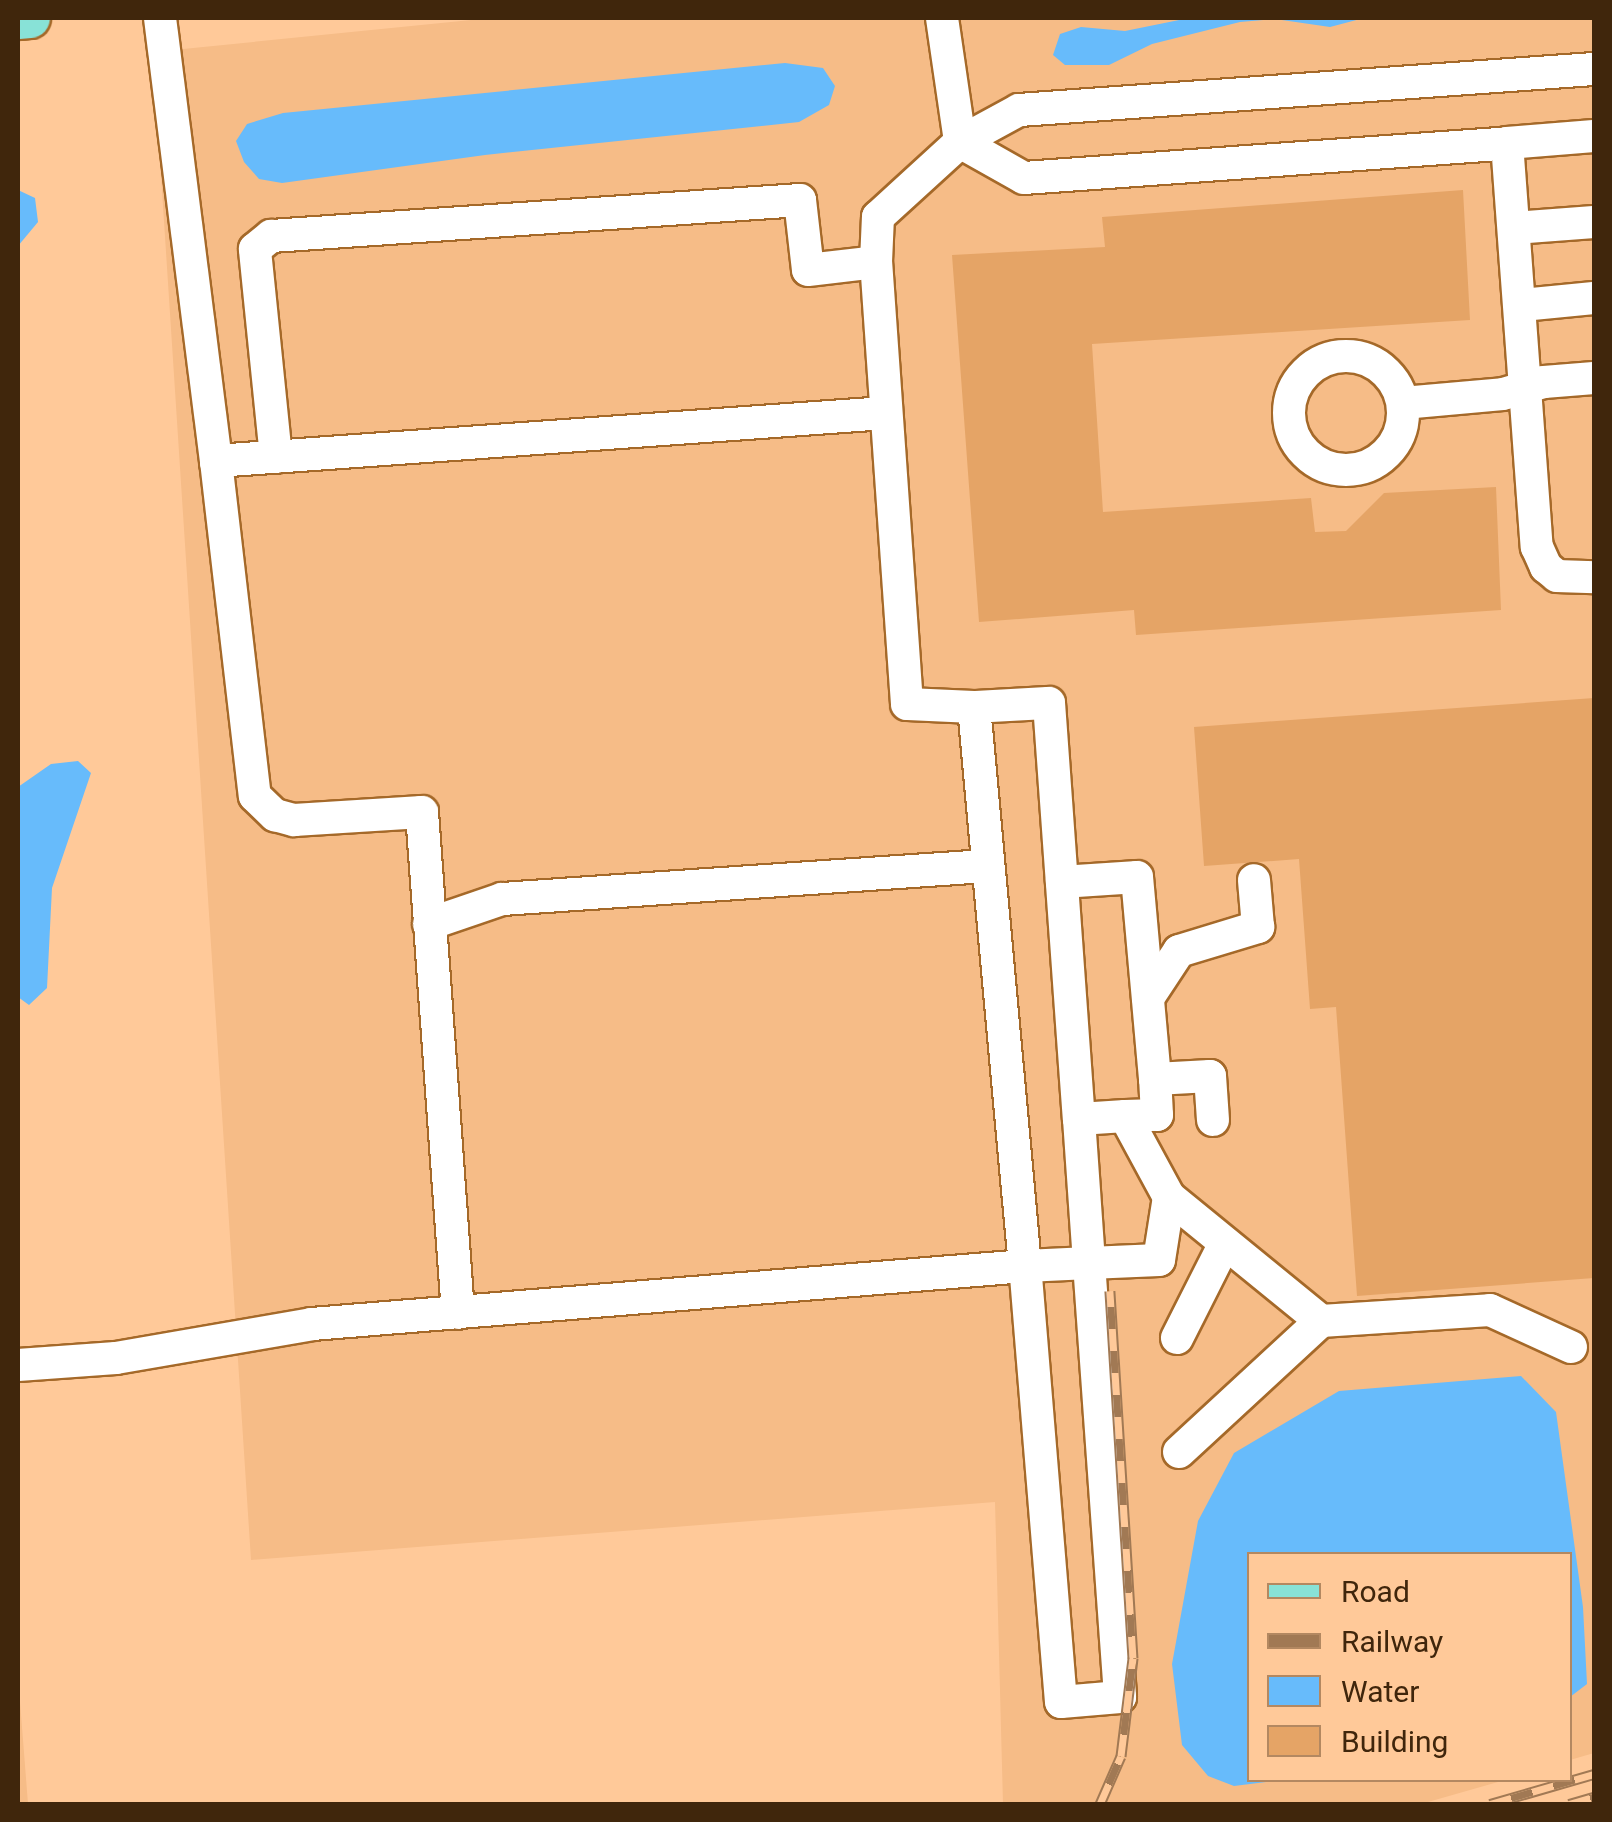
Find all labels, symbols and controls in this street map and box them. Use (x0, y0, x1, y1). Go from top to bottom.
legend (1247, 1552, 1572, 1782)
text: Road (1341, 1574, 1410, 1609)
text: Railway (1341, 1624, 1443, 1659)
text: Water (1341, 1674, 1419, 1709)
text: Building (1341, 1724, 1448, 1759)

